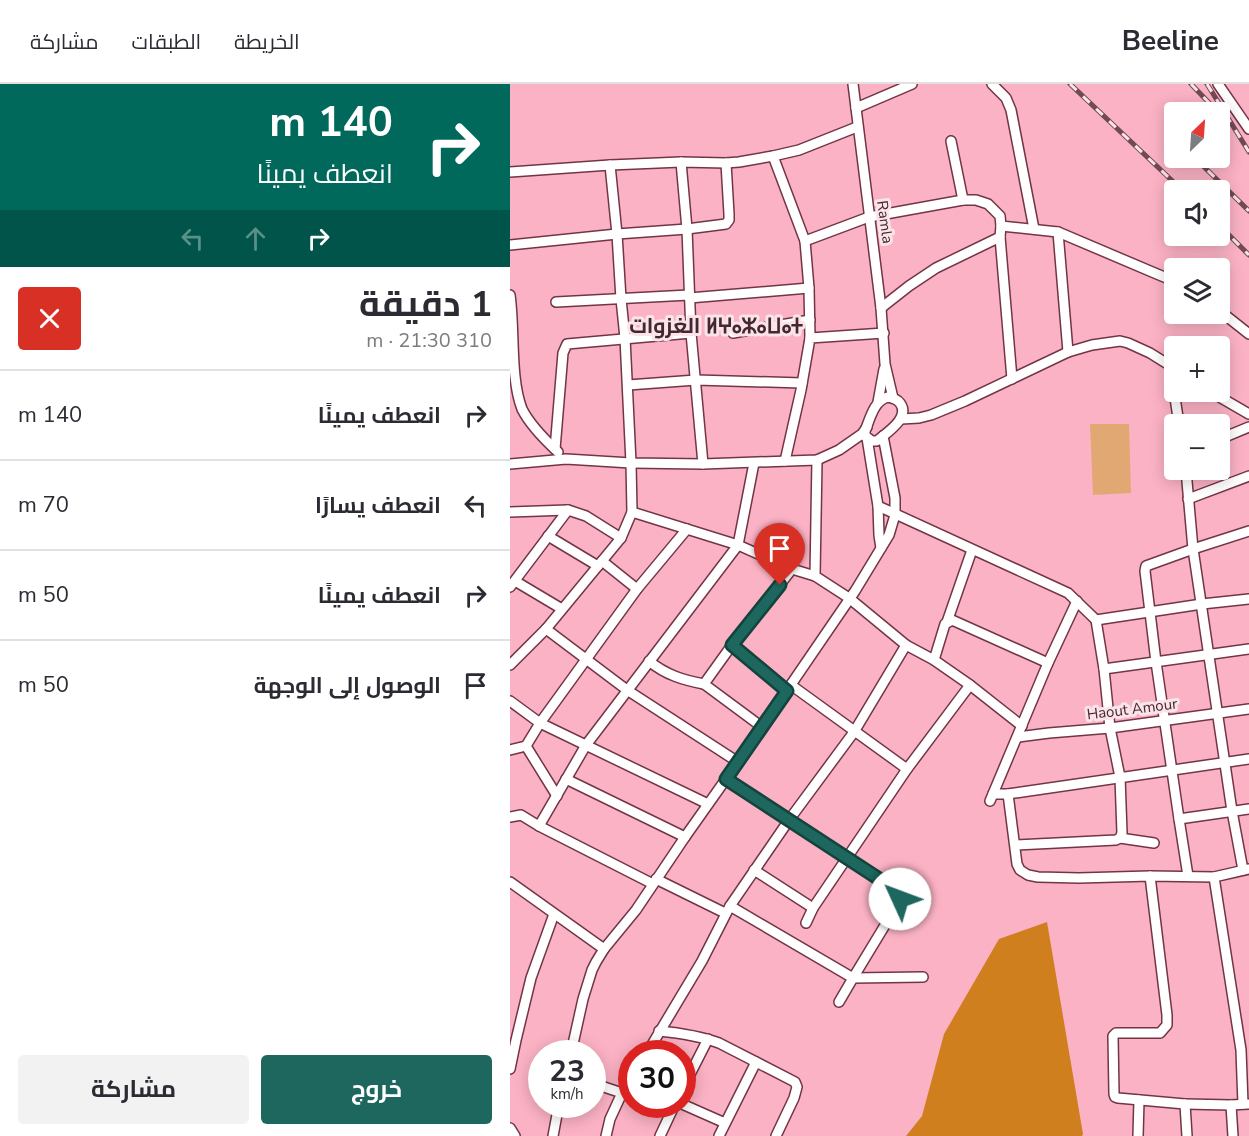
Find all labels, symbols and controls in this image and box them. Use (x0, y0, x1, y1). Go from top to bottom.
text: Beeline (1122, 22, 1219, 60)
text: مشاركة (30, 28, 99, 56)
text: الطبقات (132, 28, 201, 56)
text: الخريطة (234, 28, 300, 56)
text: 140 m (269, 94, 393, 151)
north arrow (1164, 102, 1230, 168)
map controls (1164, 102, 1230, 480)
icon: right (414, 108, 492, 186)
text: انعطف يمينًا (256, 156, 393, 193)
button: sound (1164, 180, 1230, 246)
street label: Ramla (872, 199, 898, 245)
icon: left (176, 222, 209, 255)
icon: ahead (239, 222, 272, 255)
icon: right (302, 222, 335, 255)
button: layers (1164, 258, 1230, 324)
text: 1 دقيقة (359, 280, 492, 329)
button: close (18, 287, 81, 350)
district label: الغزوات ⵍⵖⴰⵣⴰⵡⴰⵜ (629, 312, 803, 340)
text: 310 m · 21:30 (366, 327, 492, 354)
button: + (1164, 336, 1230, 402)
icon: right (459, 399, 492, 432)
text: 140 m (18, 400, 82, 430)
text: انعطف يمينًا (318, 401, 441, 431)
button: − (1164, 414, 1230, 480)
icon: left (459, 489, 492, 522)
text: 70 m (18, 490, 69, 520)
text: انعطف يسارًا (315, 491, 441, 521)
pin (754, 523, 805, 585)
icon: arrive (763, 532, 796, 565)
icon: right (459, 579, 492, 612)
text: 50 m (18, 580, 69, 610)
text: انعطف يمينًا (318, 581, 441, 611)
icon: arrive (459, 669, 492, 702)
text: 50 m (18, 670, 69, 700)
text: الوصول إلى الوجهة (254, 671, 441, 701)
street label: Haout Amour (1086, 693, 1179, 724)
position arrow (868, 867, 932, 931)
speed limit sign: 30 (618, 1040, 696, 1118)
text: 23 (549, 1051, 585, 1092)
button: مشاركة (18, 1055, 249, 1124)
button: خروج (261, 1055, 492, 1124)
text: km/h (550, 1084, 584, 1104)

